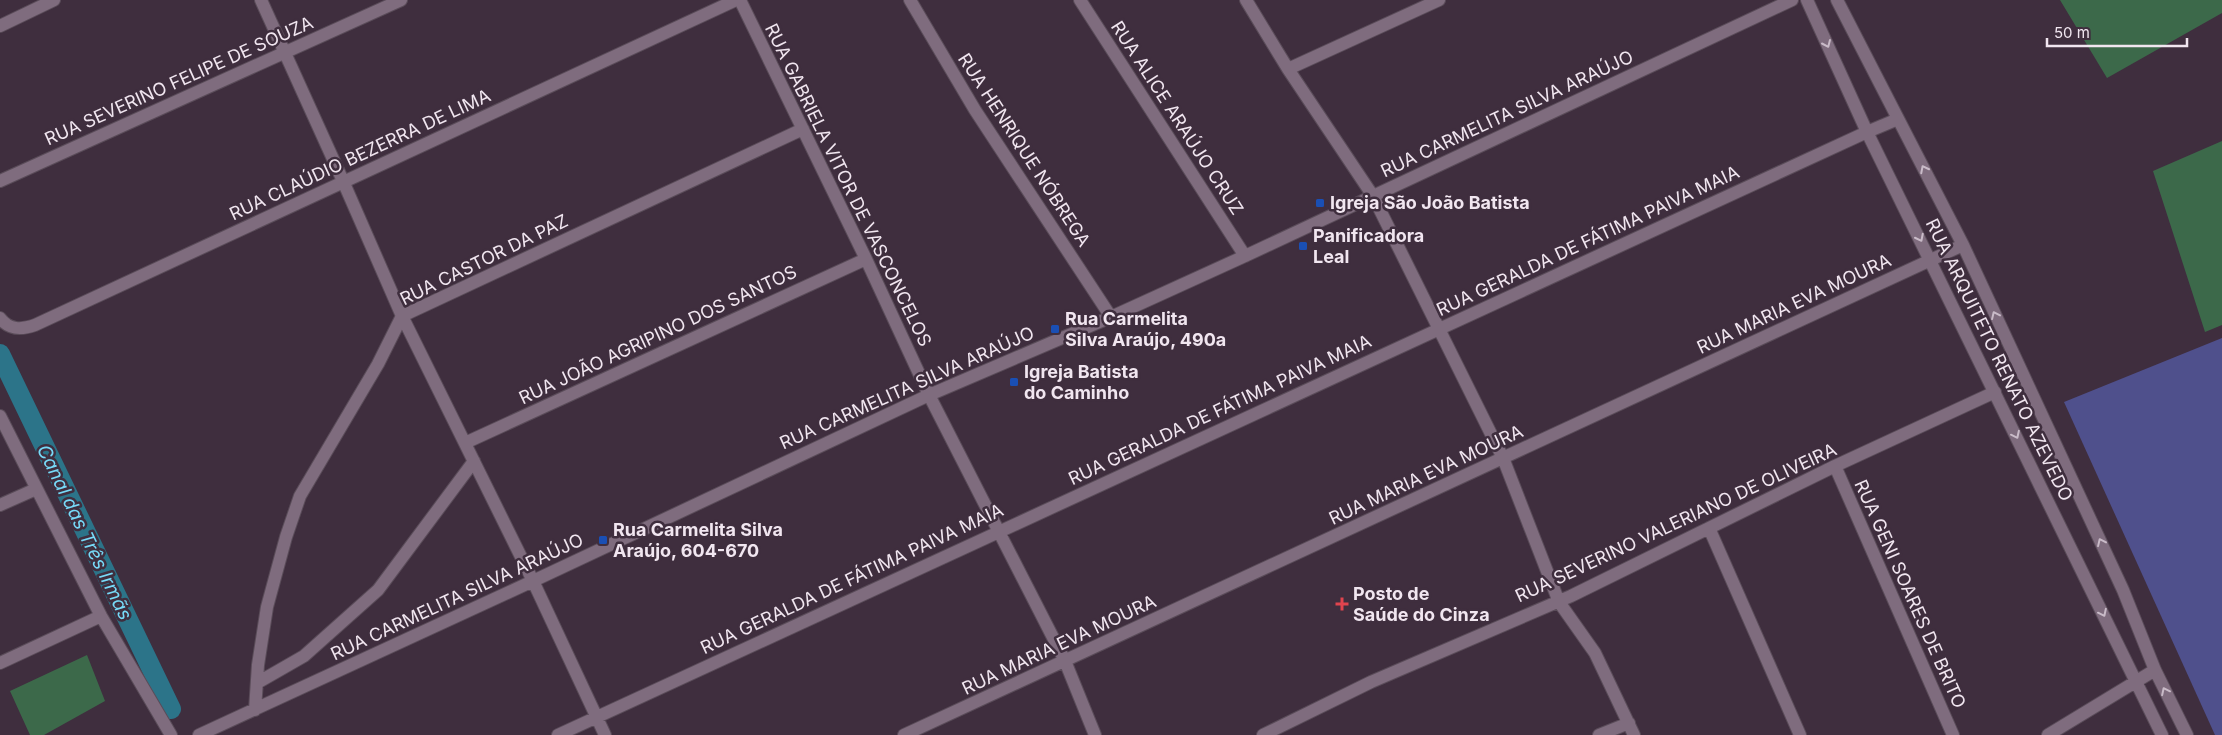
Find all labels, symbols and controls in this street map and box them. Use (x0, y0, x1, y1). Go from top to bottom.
street label: RUA SEVERINO FELIPE DE SOUZA (41, 12, 316, 149)
scale bar (2047, 15, 2187, 47)
street label: RUA ALICE ARAÚJO CRUZ (1107, 16, 1249, 218)
street label: RUA GABRIELA VITOR DE VASCONCELOS (761, 20, 936, 350)
text: 50 m (2054, 23, 2090, 42)
one-way arrow (1821, 39, 1832, 48)
street label: RUA CARMELITA SILVA ARAÚJO (1377, 45, 1636, 181)
street label: RUA HENRIQUE NÓBREGA (954, 49, 1096, 250)
street label: RUA CLAÚDIO BEZERRA DE LIMA (226, 84, 494, 224)
street label: RUA GERALDA DE FÁTIMA PAIVA MAIA (1433, 160, 1742, 320)
one-way arrow (1920, 166, 1930, 175)
place label: Igreja São João Batista (1330, 192, 1530, 213)
marker: Igreja São João Batista (1314, 197, 1326, 209)
street label: RUA CASTOR DA PAZ (396, 210, 571, 309)
street label: RUA ARQUITETO RENATO AZEVEDO (1922, 215, 2077, 504)
place label: Panificadora Leal (1313, 225, 1424, 267)
one-way arrow (1914, 233, 1924, 242)
marker: Panificadora Leal (1297, 240, 1309, 252)
street label: RUA MARIA EVA MOURA (1693, 249, 1894, 358)
street label: RUA JOÃO AGRIPINO DOS SANTOS (515, 260, 800, 408)
place label: Rua Carmelita Silva Araújo, 490a (1065, 308, 1226, 350)
one-way arrow (1991, 311, 2002, 320)
street label: RUA CARMELITA SILVA ARAÚJO (776, 321, 1037, 453)
marker: Rua Carmelita Silva Araújo, 490a (1049, 323, 1061, 335)
street label: RUA GERALDA DE FÁTIMA PAIVA MAIA (1065, 329, 1374, 489)
place label: Igreja Batista do Caminho (1024, 361, 1139, 403)
marker: Igreja Batista do Caminho (1008, 376, 1020, 388)
street label: RUA MARIA EVA MOURA (1325, 420, 1526, 529)
one-way arrow (2010, 430, 2020, 439)
street label: RUA SEVERINO VALERIANO DE OLIVEIRA (1512, 439, 1840, 606)
water label: Canal das Três Irmãs (32, 441, 137, 624)
street label: RUA GENI SOARES DE BRITO (1850, 476, 1970, 711)
street label: RUA GERALDA DE FÁTIMA PAIVA MAIA (697, 498, 1006, 658)
place label: Rua Carmelita Silva Araújo, 604-670 (613, 519, 783, 561)
street label: RUA CARMELITA SILVA ARAÚJO (327, 528, 586, 664)
marker: Rua Carmelita Silva Araújo, 604-670 (597, 534, 609, 546)
one-way arrow (2096, 538, 2107, 547)
place label: Posto de Saúde do Cinza (1353, 583, 1490, 625)
street label: RUA MARIA EVA MOURA (958, 590, 1159, 699)
marker: Posto de Saúde do Cinza (1335, 597, 1349, 611)
one-way arrow (2097, 608, 2107, 617)
one-way arrow (2161, 687, 2171, 696)

